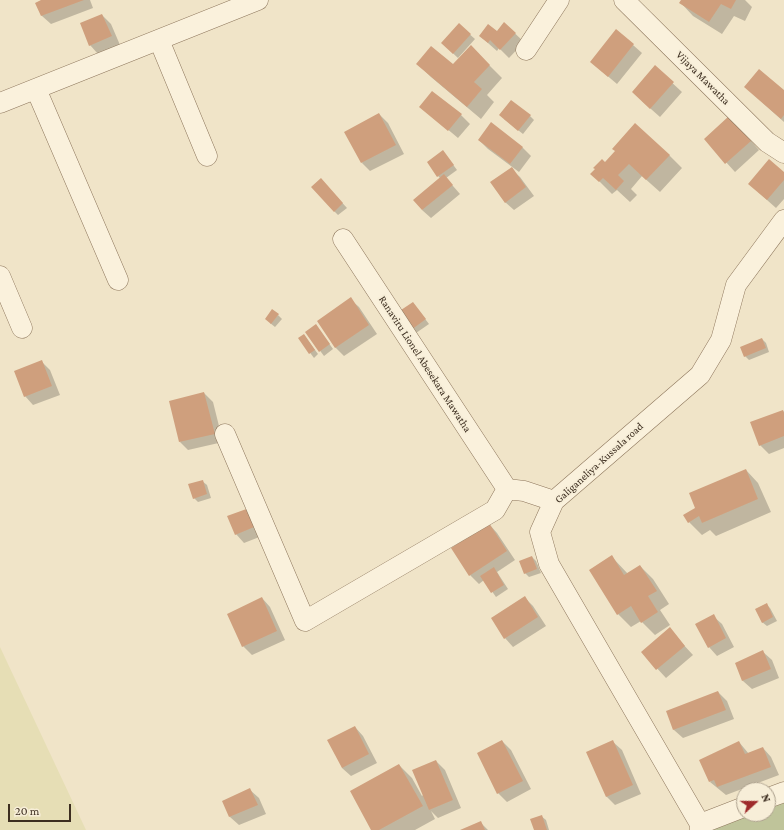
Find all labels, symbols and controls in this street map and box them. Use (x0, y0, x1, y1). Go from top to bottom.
street label: Vijaya Mawatha (673, 48, 733, 108)
street label: Ranaviru Lionel Abesekara Mawatha (376, 293, 474, 435)
street label: Galiganeliya-Kussala road (552, 420, 646, 506)
north arrow (736, 782, 776, 822)
text: N (759, 792, 773, 804)
scale bar (10, 796, 73, 822)
text: 20 m (15, 804, 39, 818)

